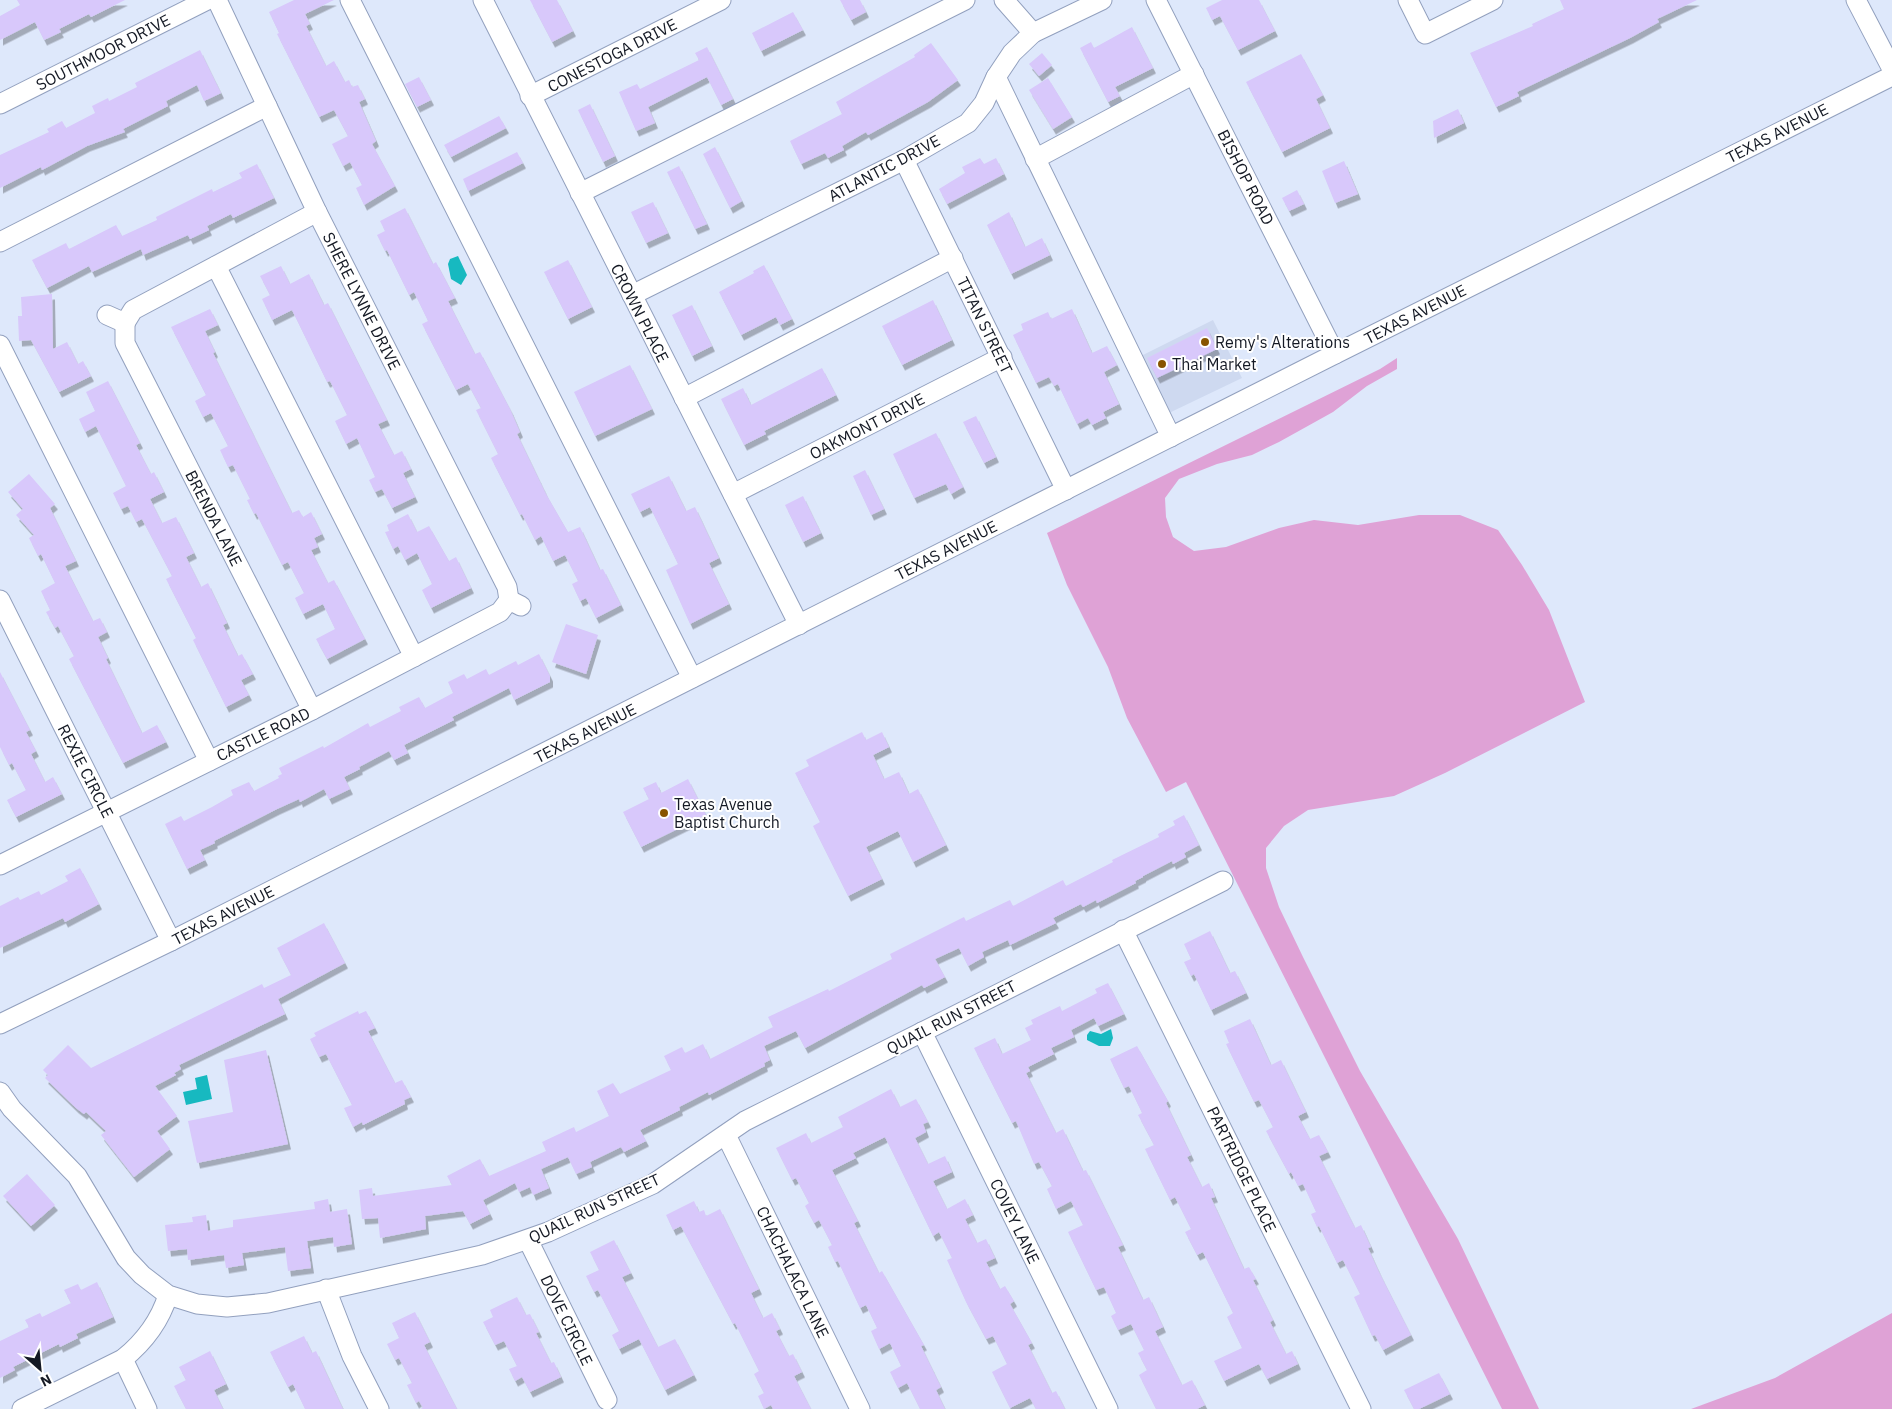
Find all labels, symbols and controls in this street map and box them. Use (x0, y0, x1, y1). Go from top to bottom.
street label: SOUTHMOOR DRIVE (32, 9, 174, 95)
street label: CONESTOGA DRIVE (544, 14, 680, 96)
street label: TEXAS AVENUE (1723, 99, 1831, 167)
street label: BISHOP ROAD (1213, 126, 1279, 228)
street label: ATLANTIC DRIVE (825, 130, 943, 206)
street label: SHERE LYNNE DRIVE (319, 229, 405, 373)
street label: CROWN PLACE (607, 260, 673, 366)
street label: TITAN STREET (953, 273, 1017, 377)
street label: TEXAS AVENUE (1361, 280, 1469, 348)
place label: Remy's Alterations (1215, 332, 1350, 352)
marker: Remy's Alterations (1199, 336, 1211, 348)
place label: Thai Market (1172, 354, 1257, 374)
marker: Thai Market (1156, 358, 1168, 370)
street label: OAKMONT DRIVE (806, 388, 928, 464)
street label: BRENDA LANE (181, 467, 247, 569)
street label: TEXAS AVENUE (892, 516, 1000, 584)
street label: TEXAS AVENUE (531, 699, 639, 767)
street label: CASTLE ROAD (213, 703, 313, 765)
street label: REXIE CIRCLE (54, 721, 118, 821)
place label: Texas Avenue Baptist Church (674, 794, 780, 832)
marker: Texas Avenue Baptist Church (658, 807, 670, 819)
street label: TEXAS AVENUE (169, 881, 277, 949)
street label: QUAIL RUN STREET (883, 976, 1019, 1058)
street label: PARTRIDGE PLACE (1203, 1103, 1281, 1235)
street label: QUAIL RUN STREET (525, 1169, 663, 1247)
street label: COVEY LANE (986, 1175, 1044, 1267)
street label: CHACHALACA LANE (752, 1203, 834, 1341)
street label: DOVE CIRCLE (536, 1271, 598, 1369)
north arrow (15, 1344, 65, 1394)
text: N (37, 1370, 55, 1391)

